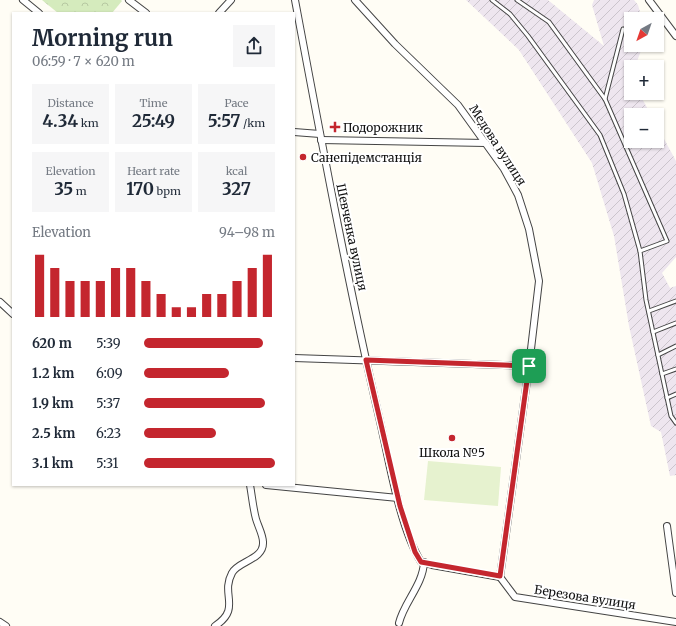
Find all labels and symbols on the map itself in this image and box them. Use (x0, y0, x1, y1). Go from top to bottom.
north arrow (624, 12, 664, 52)
street label: Медова вулиця (466, 102, 530, 188)
place label: Подорожник (343, 120, 423, 135)
marker: Подорожник (330, 122, 340, 132)
place label: Санепідемстанція (311, 150, 422, 165)
marker: Санепідемстанція (298, 152, 308, 162)
street label: Шевченка вулиця (333, 182, 371, 292)
pin (512, 349, 546, 383)
marker: Школа №5 (447, 433, 457, 443)
place label: Школа №5 (419, 445, 485, 460)
street label: Березова вулиця (533, 582, 637, 612)

